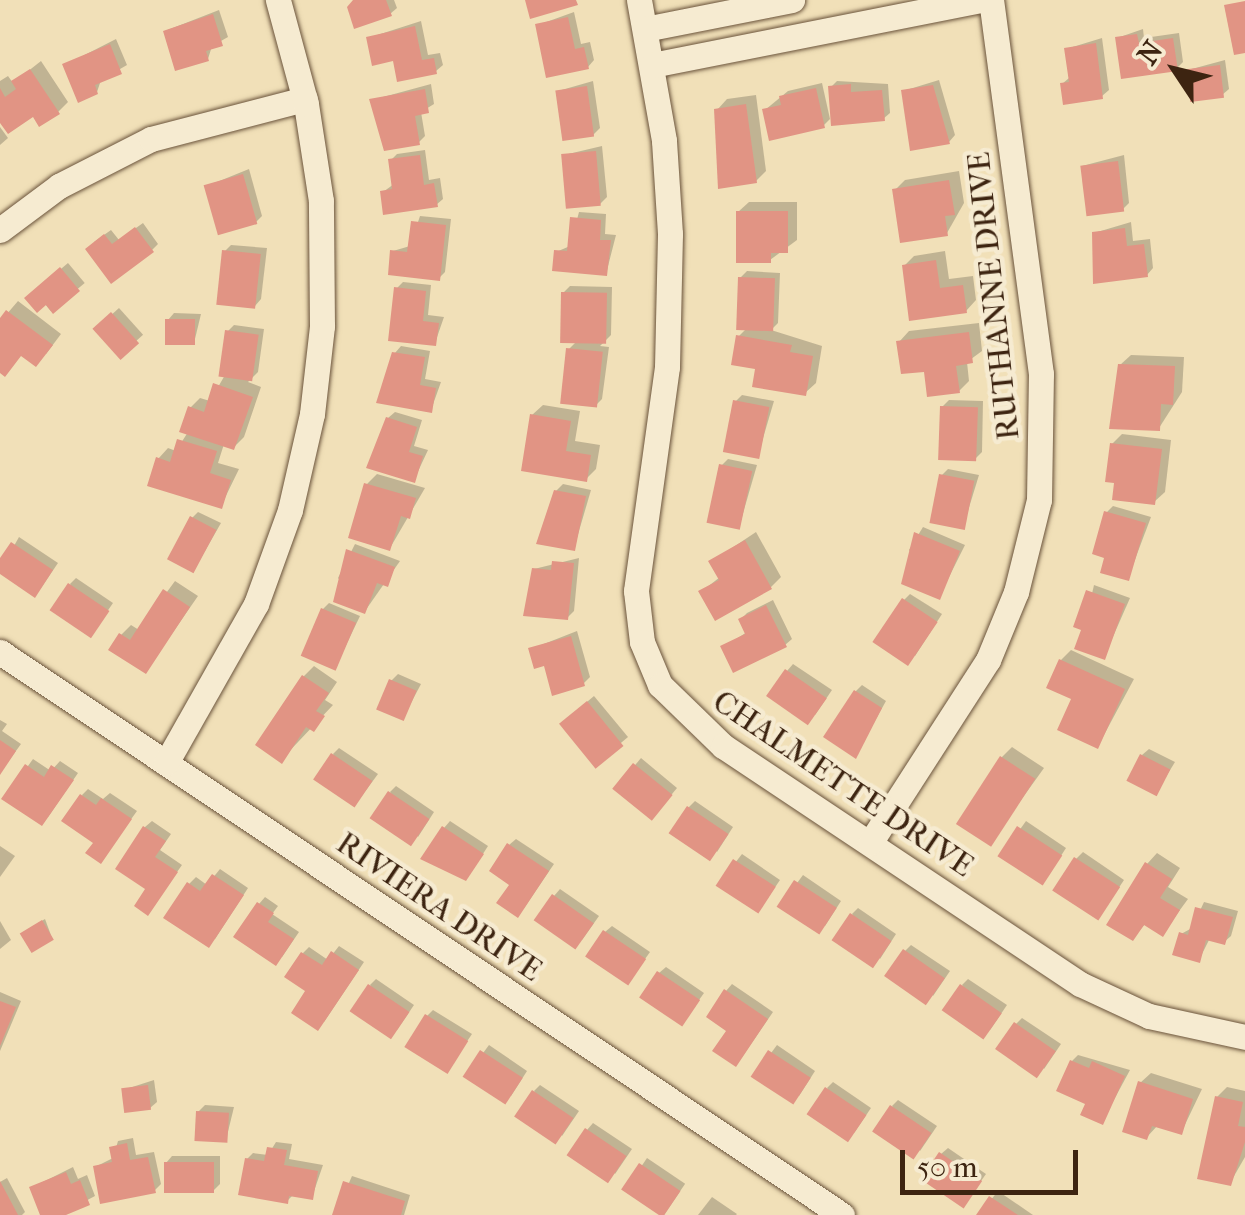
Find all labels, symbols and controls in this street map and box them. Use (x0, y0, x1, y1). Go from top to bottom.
north arrow (1125, 20, 1225, 120)
text: N (1130, 34, 1170, 71)
street label: RUTHANNE DRIVE (960, 150, 1028, 442)
street label: CHALMETTE DRIVE (705, 682, 981, 886)
street label: RIVIERA DRIVE (329, 824, 549, 990)
scale bar (905, 1130, 1082, 1192)
text: 50 m (917, 1150, 978, 1185)

